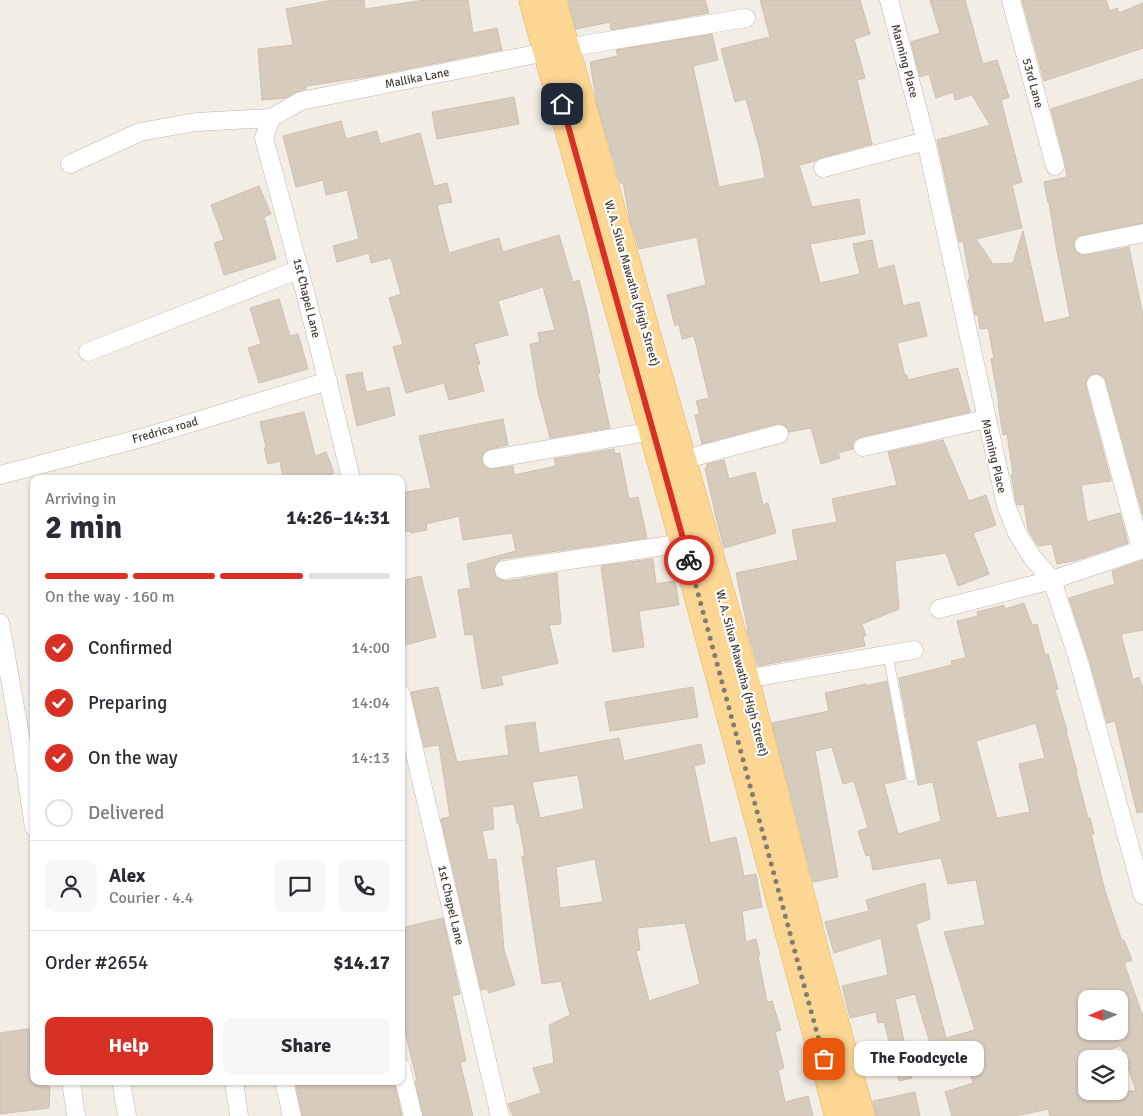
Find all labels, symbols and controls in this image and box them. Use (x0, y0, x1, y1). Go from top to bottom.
street label: Manning Place (887, 23, 922, 100)
street label: 53rd Lane (1019, 57, 1046, 110)
street label: Mallika Lane (384, 65, 451, 92)
pin (541, 83, 583, 125)
icon: home (548, 90, 576, 118)
street label: W. A. Silva Mawatha (High Street) (601, 198, 662, 368)
street label: 1st Chapel Lane (289, 257, 324, 340)
street label: Fredrica road (131, 414, 200, 447)
street label: Manning Place (978, 418, 1009, 495)
text: Arriving in (45, 489, 116, 509)
text: 14:26–14:31 (286, 506, 390, 530)
text: 2 min (45, 508, 122, 547)
courier (664, 535, 714, 585)
icon: bike (675, 546, 703, 574)
text: On the way · 160 m (45, 587, 175, 607)
street label: W. A. Silva Mawatha (High Street) (712, 588, 771, 758)
icon: check (45, 634, 73, 662)
text: Confirmed (88, 636, 172, 660)
text: 14:00 (351, 638, 390, 658)
icon: check (45, 689, 73, 717)
text: Preparing (88, 691, 167, 715)
text: 14:04 (351, 693, 390, 713)
icon: check (45, 744, 73, 772)
text: On the way (88, 746, 178, 770)
text: 14:13 (351, 748, 390, 768)
text: Delivered (88, 801, 164, 825)
button: person (45, 860, 97, 912)
button: chat (274, 860, 326, 912)
button: phone (338, 860, 390, 912)
text: Alex (109, 864, 145, 888)
street label: 1st Chapel Lane (434, 864, 467, 947)
text: Courier · 4.4 (109, 888, 193, 908)
text: Order #2654 (45, 951, 148, 975)
text: $14.17 (333, 951, 390, 975)
north arrow (1078, 990, 1128, 1040)
map controls (1078, 990, 1128, 1100)
button: Help (45, 1017, 213, 1075)
button: Share (223, 1017, 390, 1075)
pin (803, 1038, 845, 1080)
callout: The Foodcycle (854, 1042, 984, 1076)
icon: bag (810, 1045, 838, 1073)
text: The Foodcycle (870, 1048, 968, 1068)
button: layers (1078, 1050, 1128, 1100)

